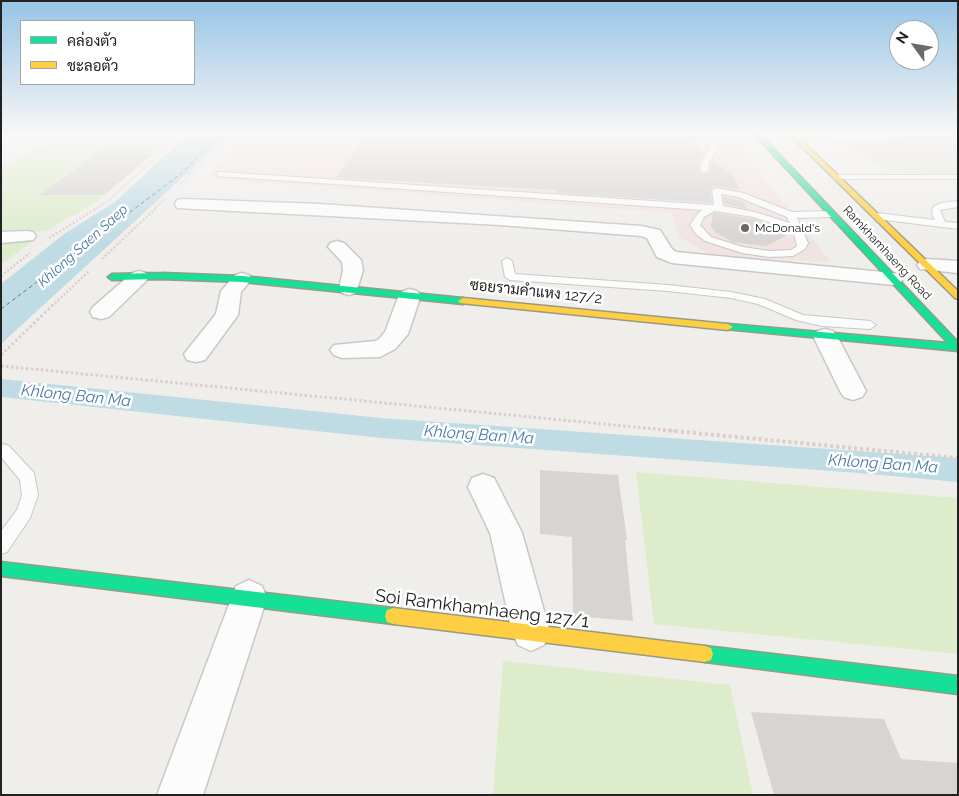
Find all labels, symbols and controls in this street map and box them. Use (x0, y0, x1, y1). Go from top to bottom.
legend (20, 20, 195, 85)
north arrow (889, 20, 939, 70)
text: N (893, 29, 912, 46)
text: คล่องตัว (67, 32, 117, 50)
text: ชะลอตัว (67, 57, 118, 75)
water label: Khlong Saen Saep (34, 201, 132, 291)
street label: Ramkhamhaeng Road (840, 203, 934, 303)
place label: McDonald's (755, 221, 820, 235)
marker: McDonald's (739, 222, 751, 234)
street label: ซอยรามคำแหง 127/2 (469, 276, 603, 308)
water label: Khlong Ban Ma (20, 381, 132, 411)
water label: Khlong Ban Ma (423, 422, 535, 448)
water label: Khlong Ban Ma (827, 451, 939, 477)
street label: Soi Ramkhamhaeng 127/1 (374, 585, 590, 633)

